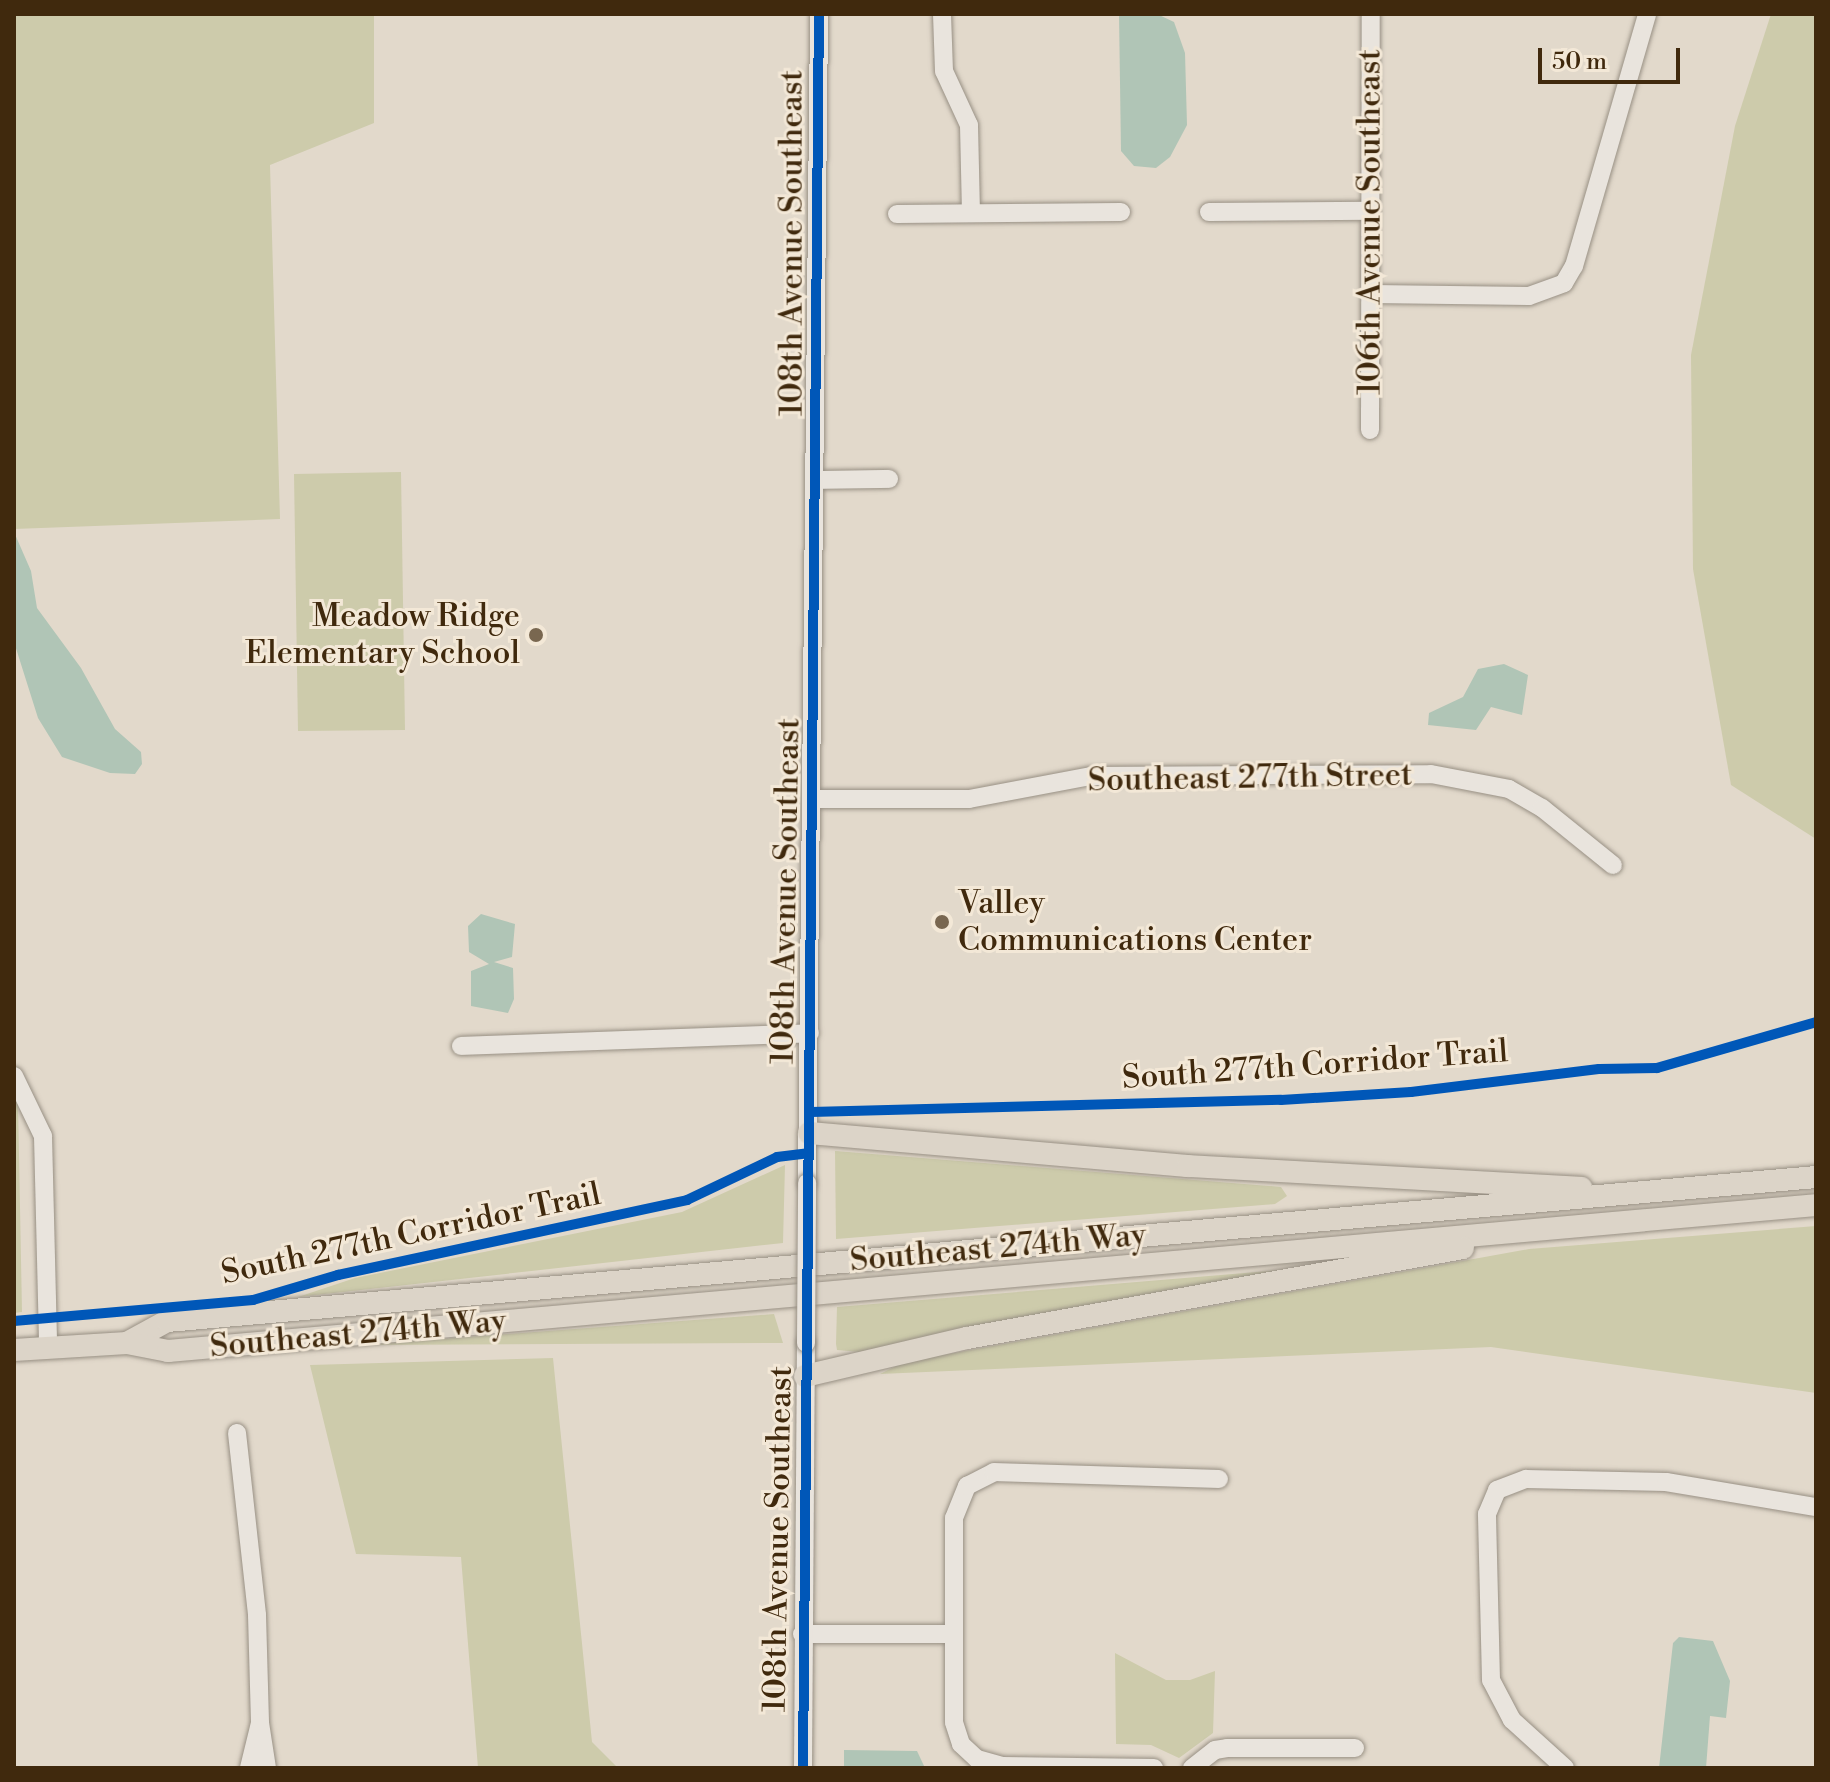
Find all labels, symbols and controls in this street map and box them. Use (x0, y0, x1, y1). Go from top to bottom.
scale bar (1542, 32, 1684, 82)
text: 50 m (1552, 47, 1607, 77)
street label: 106th Avenue Southeast (1351, 49, 1389, 395)
street label: 108th Avenue Southeast (773, 70, 811, 416)
place label: Meadow Ridge Elementary School (245, 598, 520, 673)
marker: Meadow Ridge Elementary School (527, 626, 545, 644)
street label: 108th Avenue Southeast (764, 718, 808, 1064)
street label: Southeast 277th Street (1087, 756, 1413, 800)
place label: Valley Communications Center (958, 885, 1312, 960)
marker: Valley Communications Center (933, 913, 951, 931)
street label: South 277th Corridor Trail (1121, 1032, 1509, 1098)
street label: South 277th Corridor Trail (218, 1175, 604, 1293)
street label: Southeast 274th Way (848, 1216, 1148, 1280)
street label: Southeast 274th Way (208, 1302, 508, 1366)
street label: 108th Avenue Southeast (756, 1366, 800, 1712)

